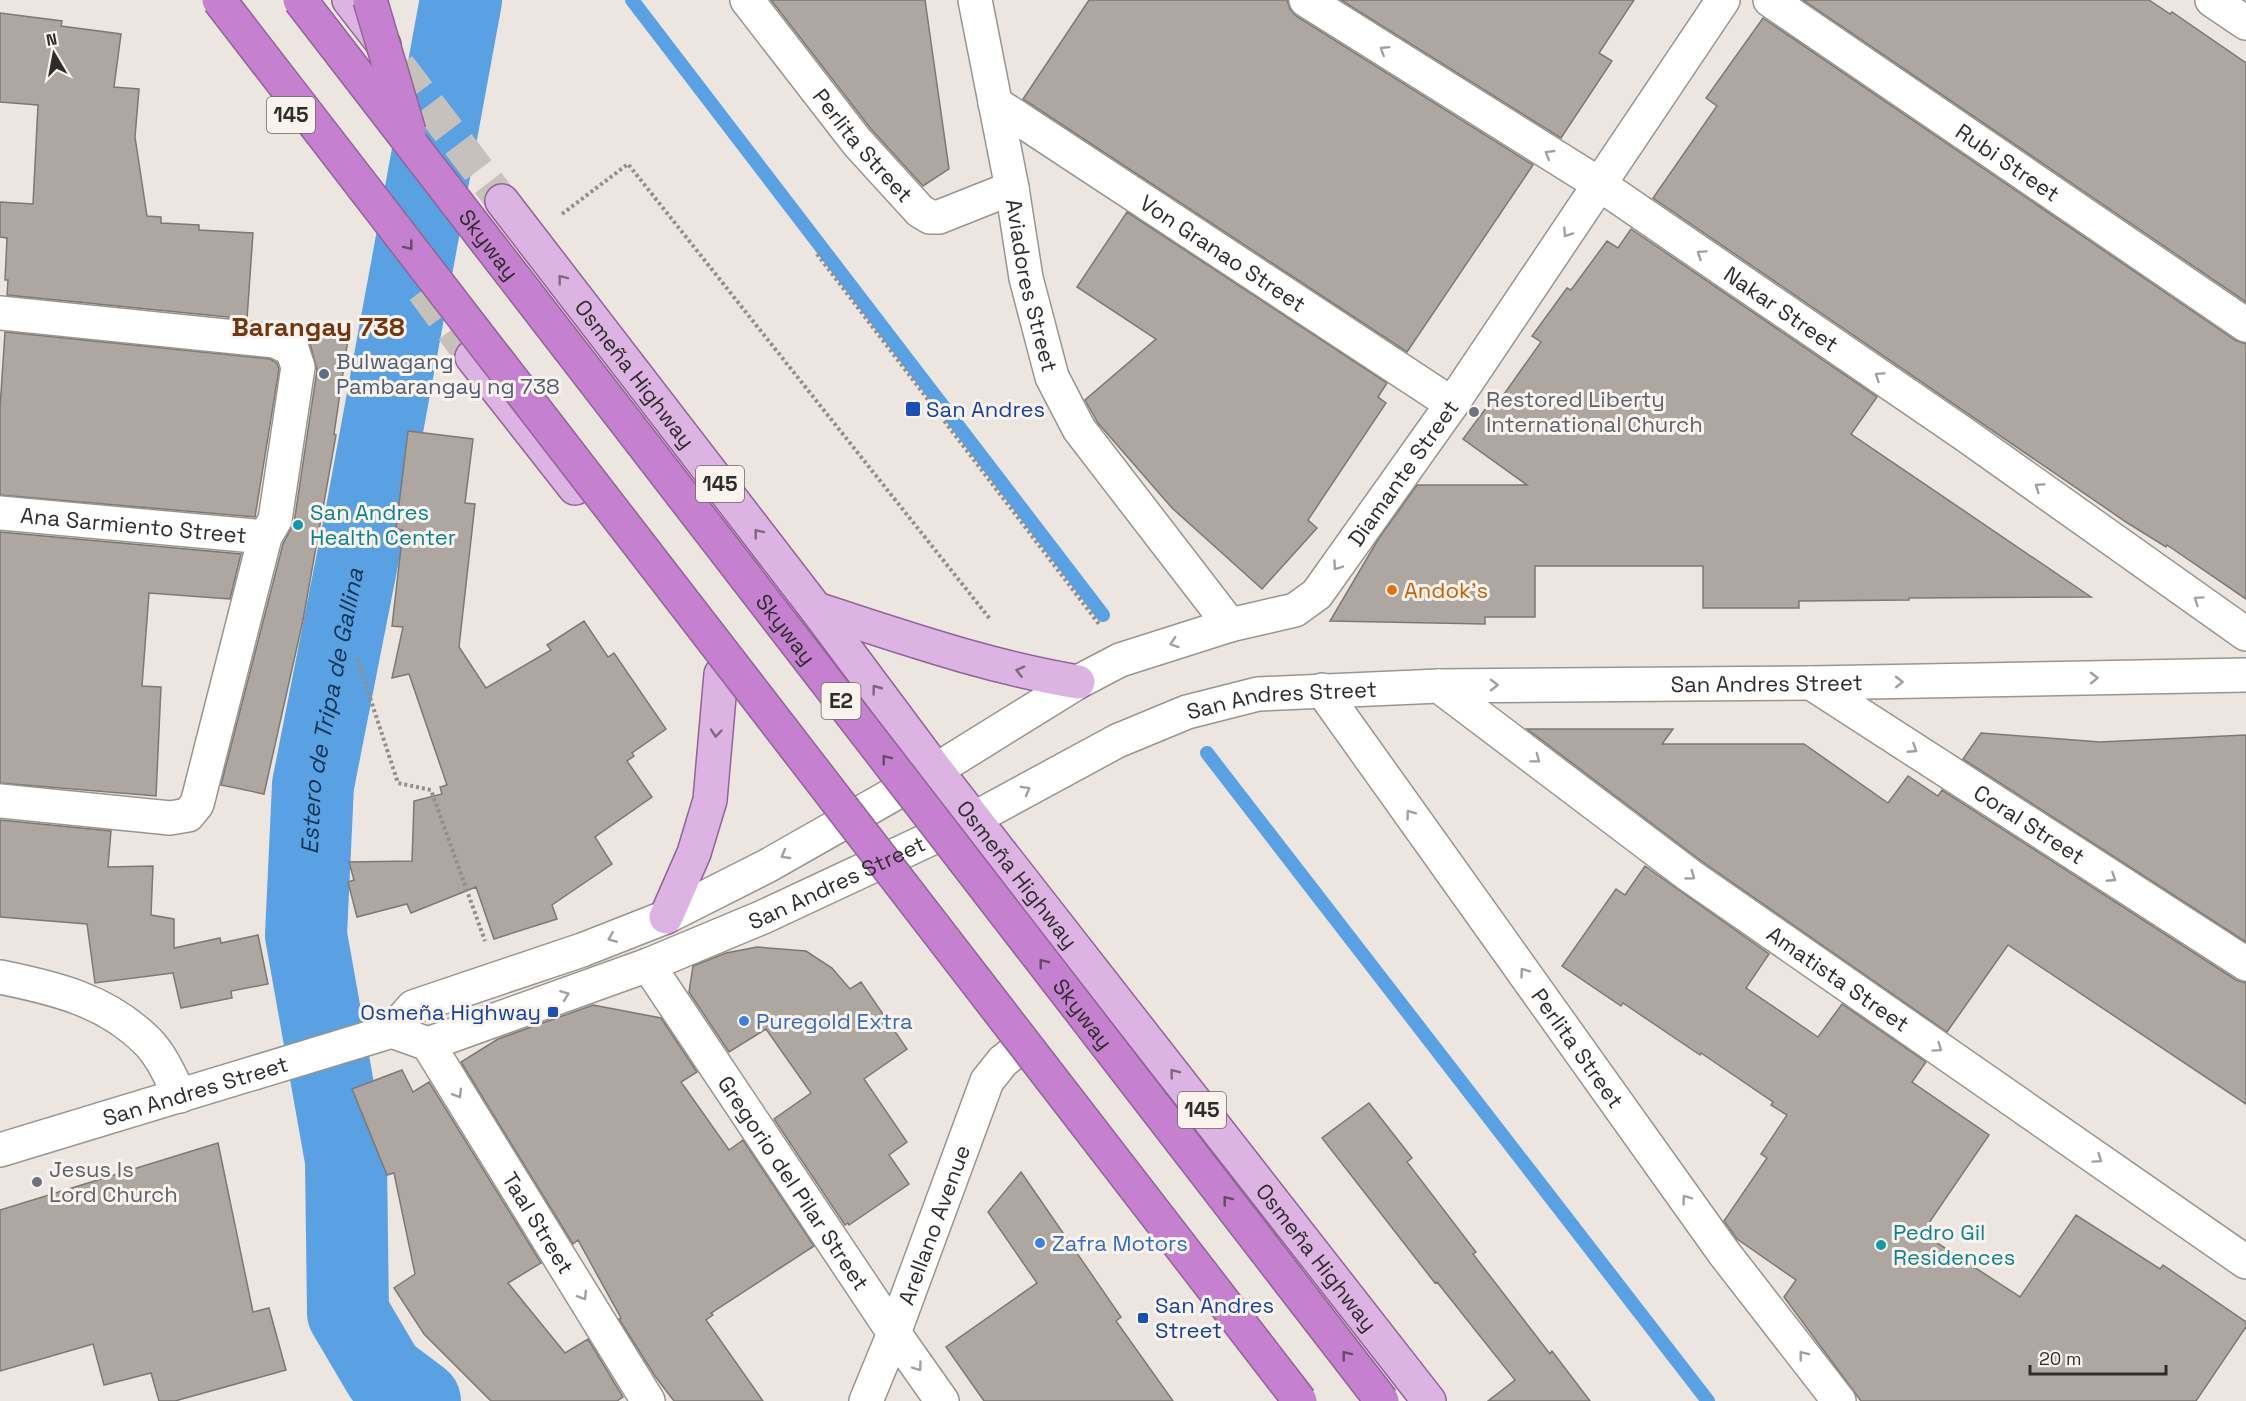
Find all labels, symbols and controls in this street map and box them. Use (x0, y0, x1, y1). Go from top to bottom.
north arrow (24, 24, 84, 84)
text: N (44, 28, 59, 51)
one-way arrow (1380, 46, 1391, 57)
street label: Perlita Street (807, 83, 919, 208)
road number: 145 (267, 97, 315, 133)
street label: Rubi Street (1950, 117, 2065, 208)
one-way arrow (1545, 149, 1555, 161)
street label: Von Granao Street (1135, 188, 1311, 318)
street label: Aviadores Street (1000, 197, 1064, 375)
street label: Skyway (453, 204, 525, 286)
one-way arrow (1563, 226, 1574, 237)
one-way arrow (401, 239, 412, 250)
one-way arrow (1697, 250, 1708, 261)
street label: Nakar Street (1719, 260, 1844, 358)
one-way arrow (559, 275, 570, 286)
street label: Osmeña Highway (569, 294, 701, 454)
district label: Barangay 738 (231, 310, 405, 344)
place label: Bulwagang Pambarangay ng 738 (336, 347, 560, 400)
marker: Bulwagang Pambarangay ng 738 (317, 367, 331, 381)
one-way arrow (1875, 372, 1886, 383)
place label: Restored Liberty International Church (1486, 385, 1703, 438)
street label: Diamante Street (1341, 394, 1465, 552)
place label: San Andres (926, 395, 1045, 423)
marker: San Andres (904, 400, 922, 418)
marker: Restored Liberty International Church (1467, 405, 1481, 419)
road number: 145 (696, 466, 744, 502)
one-way arrow (2035, 484, 2046, 495)
place label: San Andres Health Center (310, 498, 456, 551)
street label: Ana Sarmiento Street (19, 501, 248, 549)
marker: San Andres Health Center (291, 518, 305, 532)
one-way arrow (755, 529, 766, 540)
one-way arrow (1333, 559, 1344, 570)
water label: Estero de Tripa de Gallina (294, 565, 370, 855)
place label: Andok's (1404, 576, 1488, 604)
marker: Andok's (1385, 583, 1399, 597)
street label: Skyway (750, 588, 822, 670)
one-way arrow (2194, 596, 2205, 607)
one-way arrow (1169, 636, 1180, 648)
one-way arrow (1015, 666, 1025, 679)
street label: San Andres Street (1671, 668, 1863, 698)
one-way arrow (2090, 672, 2099, 684)
street label: San Andres Street (1184, 675, 1377, 726)
one-way arrow (1895, 675, 1904, 688)
one-way arrow (1490, 679, 1499, 691)
road number: E2 (822, 683, 860, 719)
one-way arrow (872, 685, 883, 696)
one-way arrow (709, 728, 722, 737)
one-way arrow (1906, 742, 1917, 753)
one-way arrow (1529, 752, 1540, 763)
one-way arrow (882, 755, 893, 766)
street label: Coral Street (1969, 778, 2090, 870)
one-way arrow (1020, 786, 1030, 797)
street label: Osmeña Highway (951, 794, 1084, 954)
one-way arrow (1406, 809, 1417, 820)
street label: San Andres Street (744, 829, 930, 936)
one-way arrow (781, 848, 791, 859)
one-way arrow (1685, 869, 1696, 880)
one-way arrow (2105, 871, 2116, 882)
street label: Amatista Street (1761, 919, 1915, 1038)
one-way arrow (607, 931, 618, 943)
one-way arrow (1040, 959, 1051, 970)
one-way arrow (1520, 968, 1531, 979)
street label: Skyway (1047, 973, 1119, 1055)
street label: Perlita Street (1525, 983, 1630, 1113)
one-way arrow (560, 989, 570, 1002)
place label: Osmeña Highway (360, 998, 541, 1026)
marker: Osmeña Highway (546, 1005, 560, 1019)
place label: Puregold Extra (756, 1007, 913, 1035)
marker: Puregold Extra (737, 1014, 751, 1028)
one-way arrow (1931, 1041, 1942, 1052)
street label: San Andres Street (99, 1049, 291, 1132)
one-way arrow (1170, 1069, 1181, 1080)
street label: Gregorio del Pilar Street (712, 1070, 875, 1295)
one-way arrow (451, 1088, 463, 1098)
road number: 145 (1178, 1092, 1226, 1128)
street label: Arellano Avenue (892, 1141, 976, 1309)
one-way arrow (2091, 1152, 2102, 1163)
place label: Jesus Is Lord Church (49, 1155, 178, 1208)
street label: Taal Street (496, 1167, 580, 1279)
marker: Jesus Is Lord Church (30, 1175, 44, 1189)
street label: Osmeña Highway (1250, 1177, 1383, 1337)
one-way arrow (1682, 1195, 1693, 1206)
one-way arrow (1223, 1196, 1234, 1207)
place label: Pedro Gil Residences (1893, 1218, 2015, 1271)
place label: Zafra Motors (1052, 1229, 1188, 1257)
marker: Zafra Motors (1033, 1236, 1047, 1250)
marker: Pedro Gil Residences (1874, 1238, 1888, 1252)
one-way arrow (575, 1290, 587, 1300)
place label: San Andres Street (1155, 1291, 1274, 1344)
marker: San Andres Street (1136, 1311, 1150, 1325)
scale bar (2030, 1338, 2166, 1376)
text: 20 m (2039, 1347, 2082, 1370)
one-way arrow (1342, 1350, 1353, 1361)
one-way arrow (1800, 1351, 1811, 1362)
one-way arrow (911, 1361, 922, 1372)

